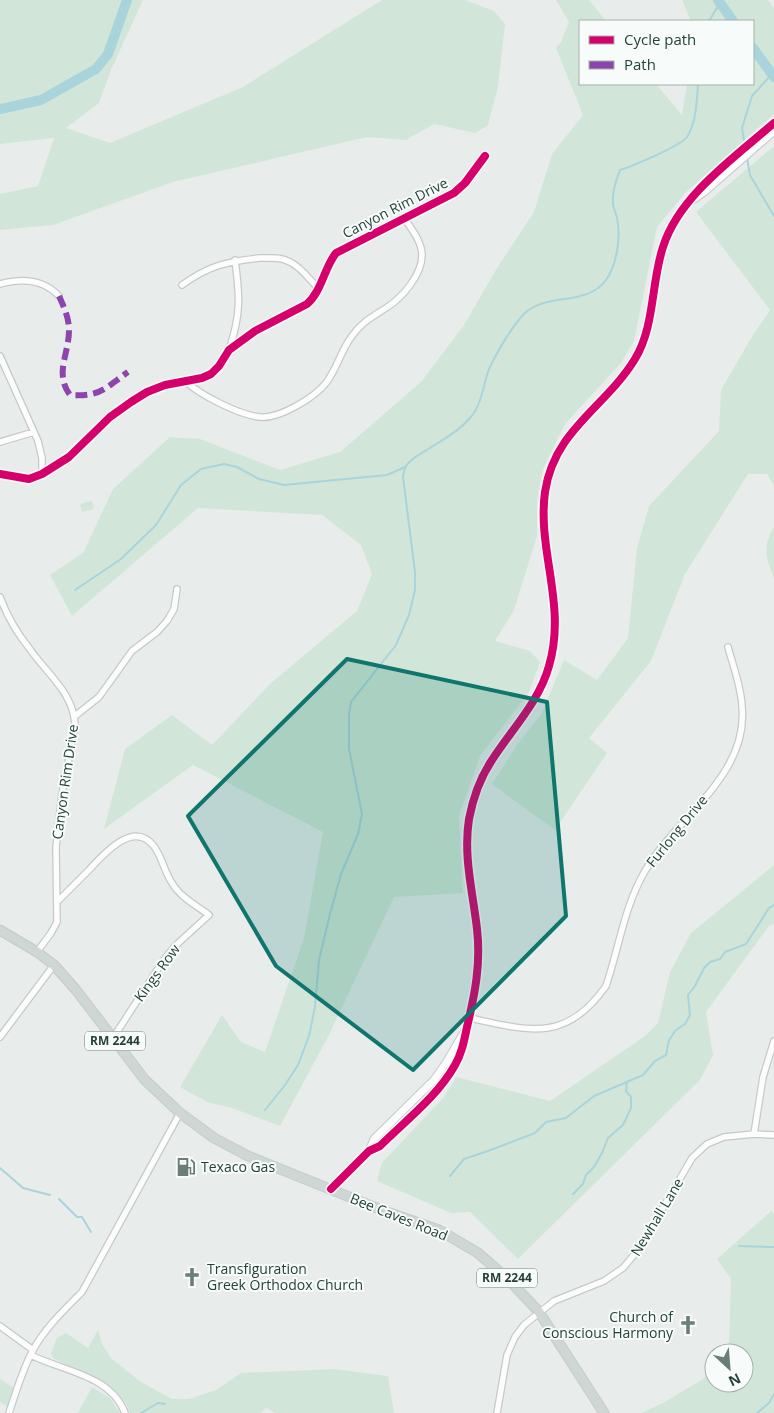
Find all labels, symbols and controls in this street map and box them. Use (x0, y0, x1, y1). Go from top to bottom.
legend (579, 20, 754, 85)
text: Cycle path (624, 29, 696, 49)
text: Path (624, 54, 656, 74)
street label: Canyon Rim Drive (339, 173, 451, 242)
street label: Canyon Rim Drive (47, 723, 82, 841)
street label: Furlong Drive (642, 791, 712, 871)
street label: Kings Row (129, 940, 184, 1005)
road number: RM 2244 (85, 1032, 145, 1050)
fuel station icon: Texaco Gas (175, 1156, 197, 1178)
place label: Texaco Gas (201, 1157, 275, 1176)
street label: Newhall Lane (626, 1174, 687, 1259)
street label: Bee Caves Road (348, 1188, 451, 1245)
place label: Transfiguration Greek Orthodox Church (207, 1259, 363, 1294)
church icon: Transfiguration Greek Orthodox Church (181, 1266, 203, 1288)
road number: RM 2244 (477, 1268, 537, 1288)
place label: Church of Conscious Harmony (542, 1307, 674, 1342)
church icon: Church of Conscious Harmony (677, 1314, 699, 1336)
north arrow (704, 1343, 754, 1393)
text: N (726, 1369, 744, 1391)

